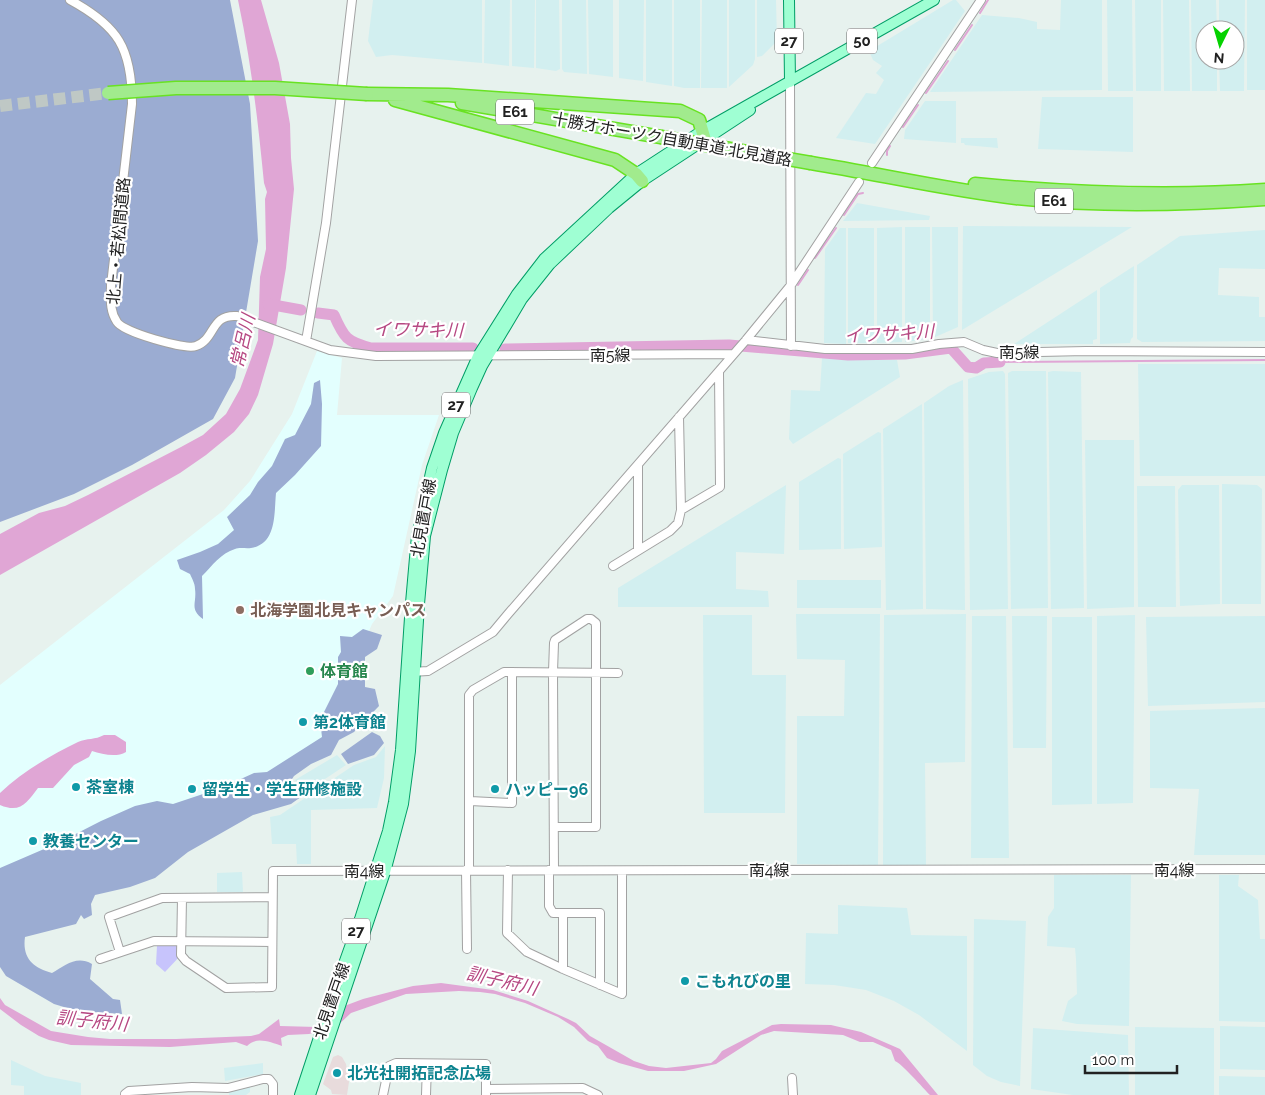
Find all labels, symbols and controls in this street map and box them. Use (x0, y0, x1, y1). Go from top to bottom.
north arrow (1195, 20, 1245, 70)
road number: 27 (775, 28, 803, 54)
road number: 50 (847, 28, 877, 54)
text: N (1213, 50, 1225, 66)
road number: E61 (496, 100, 534, 124)
street label: 十勝オホーツク自動車道;北見道路 (551, 109, 793, 170)
street label: 北上・若松間道路 (103, 176, 134, 306)
road number: E61 (1035, 188, 1073, 214)
water label: 常呂川 (226, 310, 259, 370)
water label: イワサキ川 (373, 318, 465, 341)
water label: イワサキ川 (843, 321, 936, 346)
street label: 南5線 (999, 343, 1039, 362)
street label: 南5線 (590, 346, 630, 365)
road number: 27 (442, 392, 470, 418)
street label: 北見置戸線 (407, 477, 440, 559)
place label: 北海学園北見キャンパス (250, 601, 426, 620)
marker: 北海学園北見キャンパス (234, 604, 246, 616)
place label: 体育館 (320, 662, 368, 681)
marker: 体育館 (304, 665, 316, 677)
place label: 第2体育館 (313, 713, 386, 732)
marker: 第2体育館 (297, 716, 309, 728)
place label: 茶室棟 (86, 778, 134, 797)
place label: 留学生・学生研修施設 (202, 780, 362, 799)
place label: ハッピー96 (505, 780, 588, 799)
marker: 茶室棟 (70, 781, 82, 793)
marker: 留学生・学生研修施設 (186, 783, 198, 795)
marker: ハッピー96 (489, 783, 501, 795)
place label: 教養センター (43, 832, 139, 851)
marker: 教養センター (27, 835, 39, 847)
street label: 南4線 (749, 861, 789, 880)
street label: 南4線 (1154, 861, 1194, 880)
street label: 南4線 (344, 862, 384, 881)
road number: 27 (342, 918, 370, 944)
street label: 北見置戸線 (309, 960, 353, 1042)
water label: 訓子府川 (465, 962, 542, 999)
place label: こもれびの里 (695, 972, 791, 991)
marker: こもれびの里 (679, 975, 691, 987)
water label: 訓子府川 (55, 1006, 131, 1035)
scale bar (1085, 1042, 1178, 1074)
text: 100 m (1092, 1051, 1134, 1069)
place label: 北光社開拓記念広場 (347, 1064, 491, 1083)
marker: 北光社開拓記念広場 (331, 1067, 343, 1079)

